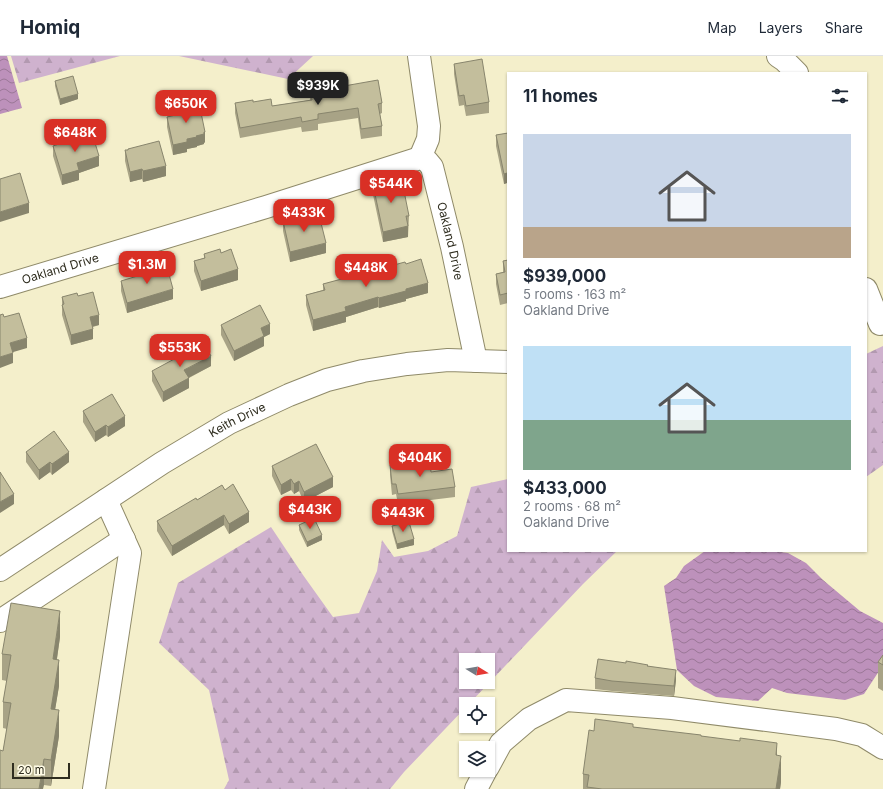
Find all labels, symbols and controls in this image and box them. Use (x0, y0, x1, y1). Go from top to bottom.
text: Homiq (20, 16, 80, 39)
text: Map (708, 19, 737, 36)
text: Layers (759, 19, 803, 36)
text: Share (825, 19, 863, 36)
pin: $939K (290, 72, 346, 106)
text: $939K (296, 77, 340, 93)
icon: filters (829, 85, 851, 107)
text: 11 homes (523, 86, 598, 106)
pin: $650K (158, 90, 214, 124)
text: $650K (164, 95, 208, 111)
pin: $648K (47, 119, 103, 153)
text: $648K (53, 124, 97, 140)
icon: home (651, 160, 723, 232)
pin: $544K (363, 170, 419, 204)
text: $544K (369, 175, 413, 191)
pin: $433K (276, 199, 332, 233)
street label: Oakland Drive (434, 200, 467, 281)
text: $433K (282, 204, 326, 220)
street label: Oakland Drive (20, 250, 101, 287)
pin: $1.3M (119, 251, 175, 285)
pin: $448K (338, 254, 394, 288)
text: $1.3M (128, 256, 166, 272)
text: $448K (344, 259, 388, 275)
text: $939,000 (523, 266, 606, 286)
text: 5 rooms · 163 m² (523, 286, 626, 302)
text: Oakland Drive (523, 302, 609, 318)
pin: $553K (152, 334, 208, 368)
text: $553K (159, 339, 201, 355)
icon: home (651, 372, 723, 444)
street label: Keith Drive (206, 399, 268, 440)
pin: $404K (392, 444, 448, 478)
text: $404K (398, 449, 442, 465)
text: $433,000 (523, 478, 607, 498)
pin: $443K (282, 496, 338, 530)
text: 2 rooms · 68 m² (523, 498, 621, 514)
pin: $443K (375, 499, 431, 533)
text: $443K (288, 501, 332, 517)
text: $443K (381, 504, 425, 520)
text: Oakland Drive (523, 514, 609, 530)
north arrow (459, 653, 495, 689)
map controls (459, 653, 495, 777)
button: locate (459, 697, 495, 733)
button: layers (459, 741, 495, 777)
scale bar (12, 761, 70, 780)
text: 20 m (18, 763, 44, 777)

